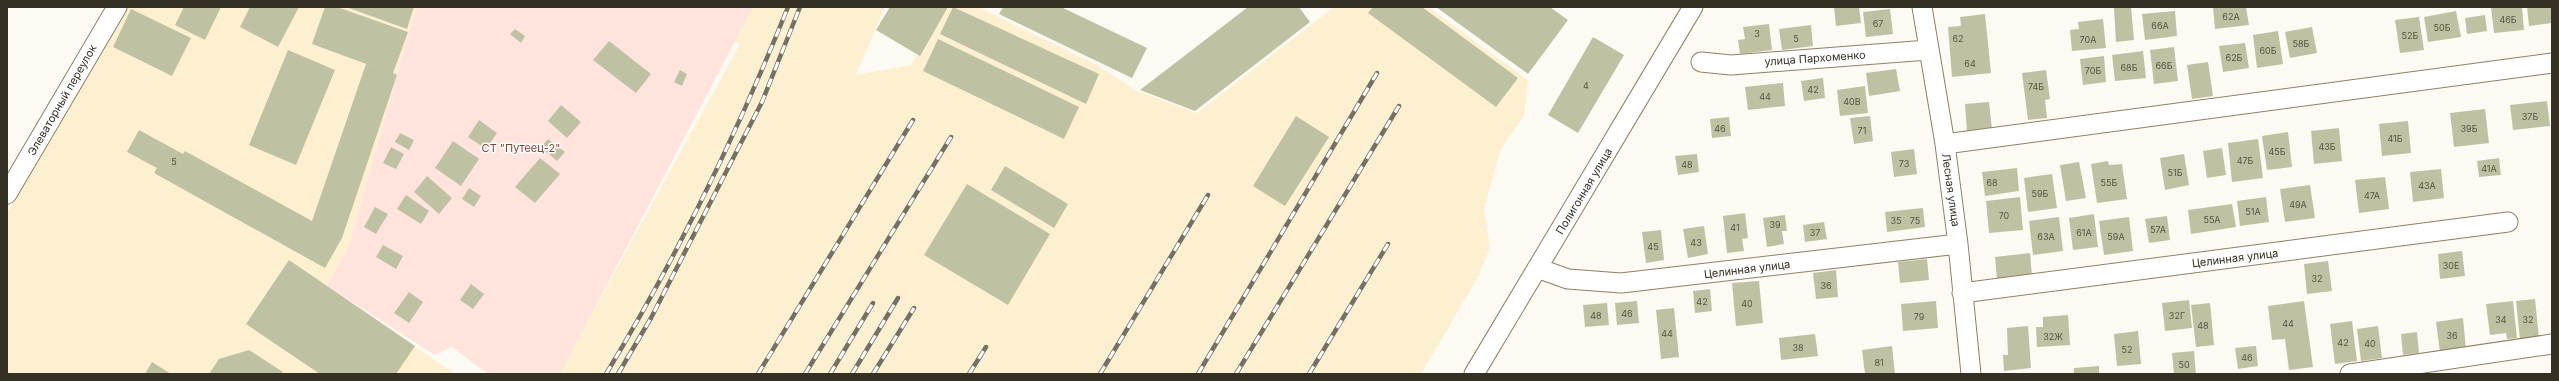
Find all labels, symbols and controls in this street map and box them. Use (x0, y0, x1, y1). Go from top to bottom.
house number: 62А (2222, 11, 2240, 22)
house number: 46Б (2499, 14, 2517, 25)
house number: 67 (1873, 18, 1883, 29)
house number: 66А (2151, 20, 2169, 31)
house number: 50Б (2434, 22, 2451, 33)
house number: 3 (1754, 28, 1760, 39)
house number: 52Б (2402, 30, 2419, 41)
house number: 5 (1793, 33, 1799, 44)
house number: 62 (1952, 33, 1964, 44)
house number: 70А (2080, 34, 2096, 45)
house number: 58Б (2293, 38, 2310, 49)
street label: Элеваторный переулок (24, 42, 100, 158)
house number: 60Б (2259, 45, 2277, 56)
street label: улица Пархоменко (1764, 47, 1866, 69)
house number: 62Б (2226, 52, 2243, 63)
house number: 64 (1964, 58, 1976, 69)
house number: 66Б (2156, 60, 2173, 71)
house number: 68Б (2121, 62, 2138, 73)
house number: 70Б (2085, 65, 2101, 76)
house number: 4 (1583, 80, 1589, 91)
house number: 74Б (2028, 81, 2044, 92)
house number: 42 (1807, 84, 1819, 95)
house number: 44 (1759, 91, 1771, 102)
house number: 40В (1843, 96, 1861, 107)
house number: 37Б (2522, 111, 2538, 122)
house number: 46 (1714, 123, 1726, 134)
house number: 39Б (2461, 123, 2478, 134)
house number: 71 (1858, 125, 1866, 136)
house number: 41Б (2387, 133, 2403, 144)
park label: СТ "Путеец-2" (482, 141, 560, 155)
house number: 43Б (2318, 141, 2336, 152)
street label: Полигонная улица (1553, 145, 1615, 237)
house number: 45Б (2268, 146, 2286, 157)
street label: Лесная улица (1939, 152, 1963, 228)
house number: 47Б (2237, 155, 2254, 166)
house number: 5 (171, 156, 177, 167)
house number: 73 (1899, 158, 1910, 169)
house number: 48 (1681, 159, 1693, 170)
house number: 41А (2481, 163, 2497, 174)
house number: 51Б (2168, 167, 2183, 178)
house number: 68 (1986, 177, 1998, 188)
house number: 55Б (2101, 177, 2118, 188)
house number: 43А (2418, 180, 2436, 191)
house number: 59Б (2032, 188, 2049, 199)
house number: 47А (2364, 190, 2380, 201)
house number: 49А (2289, 199, 2307, 210)
house number: 51А (2245, 206, 2261, 217)
house number: 70 (1999, 210, 2010, 221)
house number: 55А (2203, 214, 2221, 225)
house number: 35 (1890, 215, 1902, 226)
house number: 75 (1910, 215, 1920, 226)
house number: 39 (1769, 219, 1781, 230)
house number: 41 (1730, 222, 1740, 233)
house number: 57А (2150, 224, 2166, 235)
house number: 37 (1810, 227, 1820, 238)
house number: 61А (2076, 227, 2092, 238)
house number: 63А (2037, 231, 2055, 242)
house number: 59А (2107, 231, 2125, 242)
house number: 43 (1690, 237, 1702, 248)
house number: 45 (1647, 241, 1659, 252)
street label: Целинная улица (2191, 246, 2279, 270)
street label: Целинная улица (1703, 257, 1791, 281)
house number: 30Е (2443, 260, 2459, 271)
house number: 32 (2311, 273, 2323, 284)
house number: 36 (1820, 280, 1832, 291)
house number: 42 (1696, 296, 1708, 307)
house number: 40 (1741, 298, 1753, 309)
house number: 46 (1621, 308, 1633, 319)
house number: 48 (1590, 310, 1602, 321)
house number: 32Г (2169, 310, 2185, 321)
house number: 79 (1914, 311, 1925, 322)
house number: 34 (2495, 314, 2507, 325)
house number: 32 (2522, 314, 2534, 325)
house number: 44 (2282, 318, 2294, 329)
house number: 48 (2197, 320, 2209, 331)
house number: 44 (1661, 328, 1673, 339)
house number: 36 (2446, 330, 2458, 341)
house number: 32Ж (2043, 331, 2063, 342)
house number: 42 (2337, 337, 2349, 348)
house number: 40 (2364, 338, 2376, 349)
house number: 38 (1792, 342, 1804, 353)
house number: 52 (2122, 344, 2132, 355)
house number: 46 (2241, 352, 2253, 363)
house number: 81 (1874, 357, 1884, 368)
house number: 50 (2178, 359, 2190, 370)

